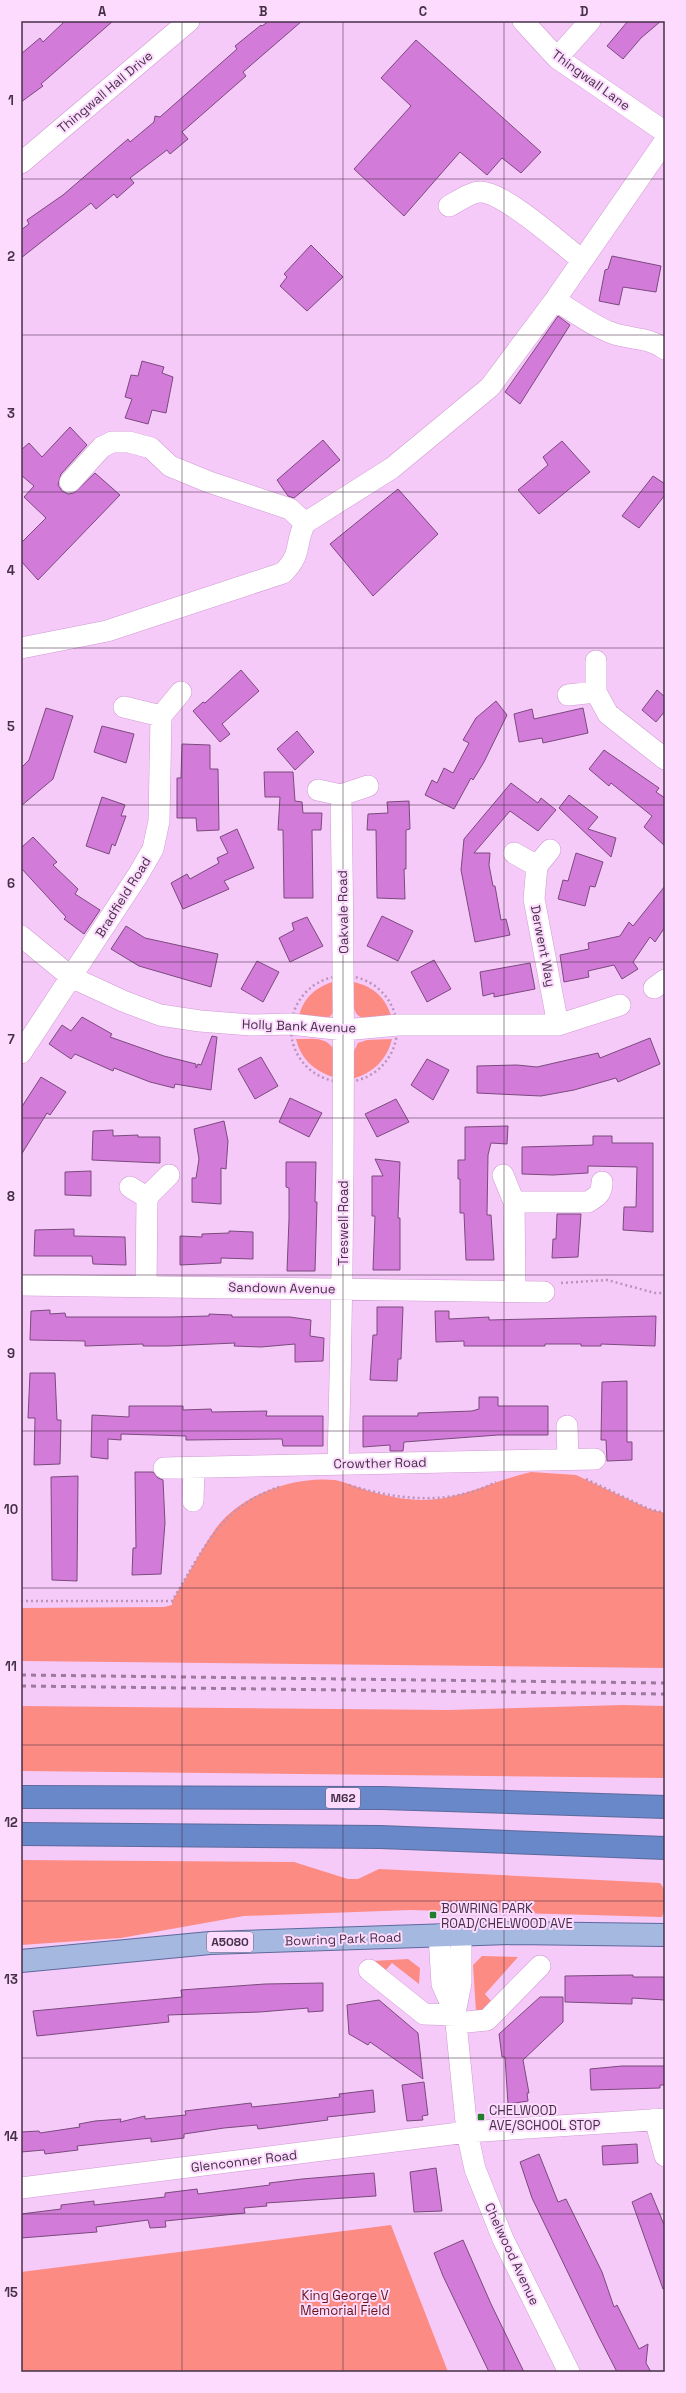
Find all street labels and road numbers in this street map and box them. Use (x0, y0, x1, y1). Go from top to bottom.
street label: Thingwall Lane (548, 46, 634, 114)
street label: Thingwall Hall Drive (54, 47, 156, 137)
street label: Bradfield Road (91, 853, 155, 941)
street label: Oakvale Road (334, 870, 352, 954)
street label: Derwent Way (527, 904, 559, 988)
street label: Holly Bank Avenue (242, 1016, 356, 1036)
street label: Treswell Road (335, 1180, 352, 1266)
street label: Sandown Avenue (228, 1279, 336, 1297)
street label: Crowther Road (333, 1454, 427, 1472)
road number: M62 (326, 1788, 360, 1808)
street label: Bowring Park Road (284, 1928, 402, 1950)
road number: A5080 (207, 1932, 253, 1952)
street label: Glenconner Road (190, 2146, 298, 2176)
street label: Chelwood Avenue (481, 2200, 543, 2308)

